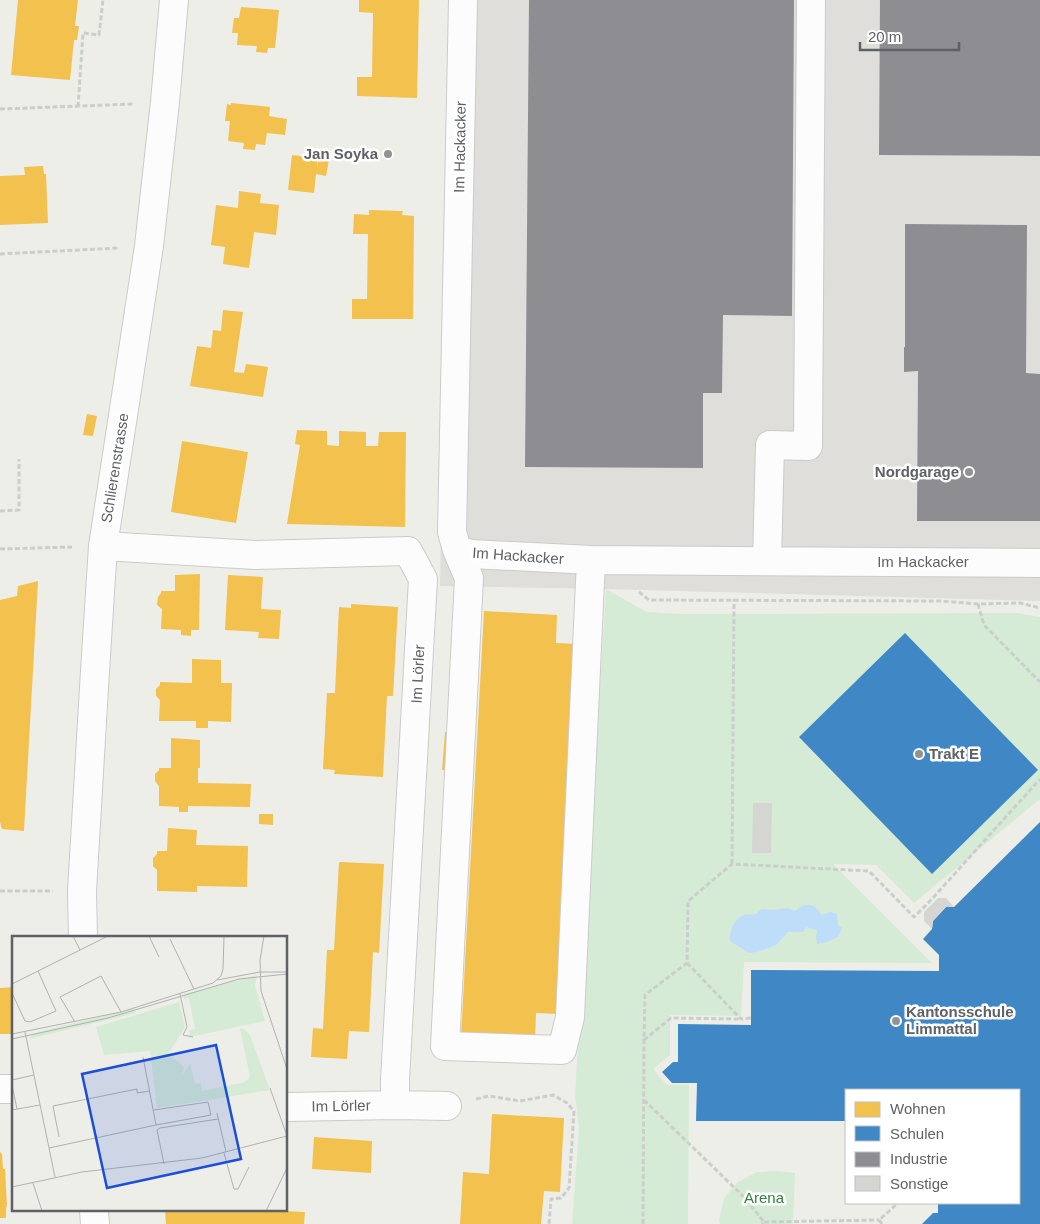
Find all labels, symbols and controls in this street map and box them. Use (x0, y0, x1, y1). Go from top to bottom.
scale bar (860, 20, 959, 52)
text: 20 m (868, 28, 901, 45)
street label: Im Hackacker (450, 101, 469, 193)
place label: Jan Soyka (304, 145, 379, 162)
marker: Jan Soyka (382, 148, 394, 160)
street label: Schlierenstrasse (97, 412, 132, 524)
place label: Nordgarage (875, 463, 959, 480)
marker: Nordgarage (963, 466, 975, 478)
street label: Im Hackacker (472, 544, 564, 567)
street label: Im Hackacker (877, 553, 969, 570)
street label: Im Lörler (407, 644, 428, 704)
place label: Trakt E (929, 745, 979, 762)
marker: Trakt E (913, 748, 925, 760)
inset map (12, 936, 288, 1212)
place label: Kantonsschule Limmattal (906, 1003, 1014, 1037)
marker: Kantonsschule Limmattal (890, 1015, 902, 1027)
legend (845, 1089, 1020, 1204)
street label: Im Lörler (311, 1096, 371, 1115)
text: Wohnen (890, 1100, 946, 1117)
text: Schulen (890, 1125, 944, 1142)
text: Industrie (890, 1150, 948, 1167)
text: Sonstige (890, 1175, 948, 1192)
park label: Arena (744, 1189, 785, 1206)

